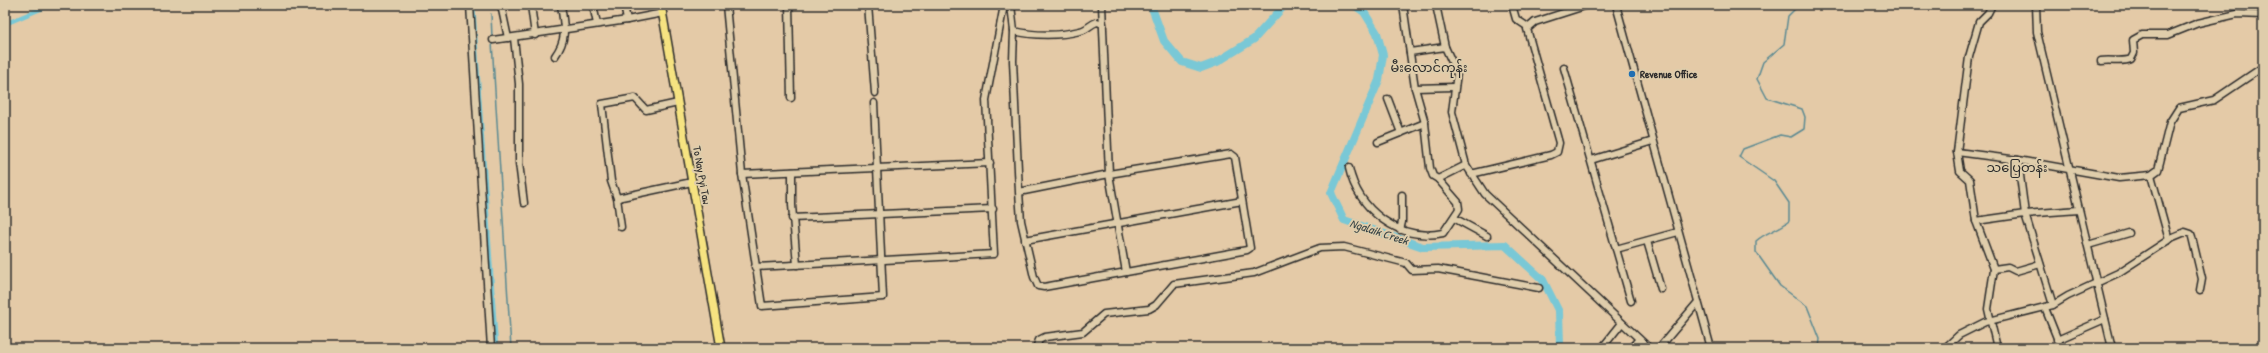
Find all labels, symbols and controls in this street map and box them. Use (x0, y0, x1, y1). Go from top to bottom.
district label: မီးလောင်ကုန်း (1391, 58, 1467, 78)
place label: Revenue Office (1640, 67, 1698, 81)
marker: Revenue Office (1627, 69, 1637, 79)
street label: To Nay Pyi Taw (690, 145, 714, 205)
district label: သပြေတန်း (1987, 158, 2047, 178)
water label: Ngalaik Creek (1348, 214, 1412, 249)

